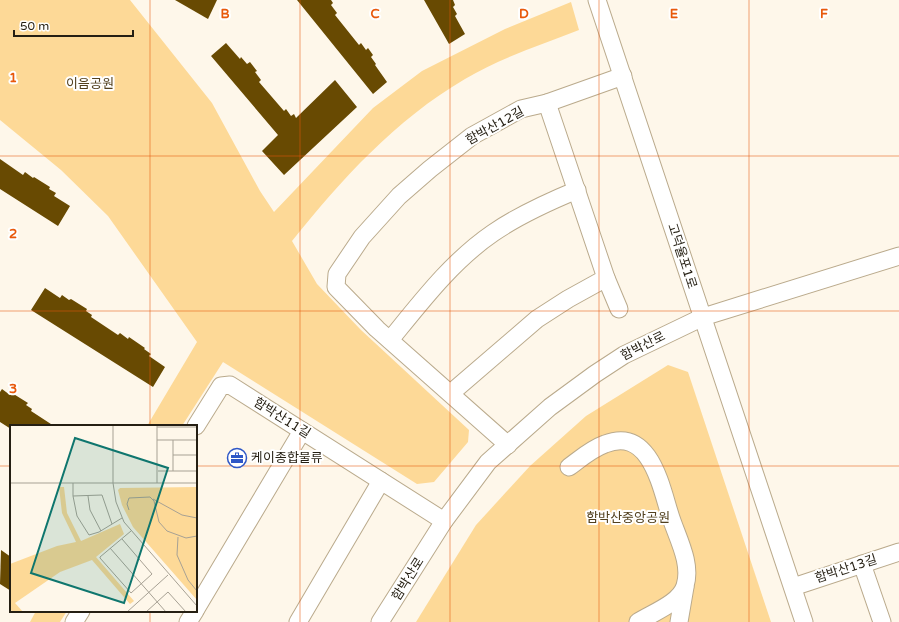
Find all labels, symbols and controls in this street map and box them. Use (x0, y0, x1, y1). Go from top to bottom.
text: B (220, 6, 230, 22)
text: C (370, 6, 380, 22)
text: D (519, 6, 529, 22)
text: E (670, 6, 678, 22)
text: F (820, 6, 828, 22)
scale bar (14, 12, 133, 38)
text: 50 m (20, 19, 49, 33)
text: 1 (9, 70, 17, 86)
park label: 이음공원 (66, 76, 114, 92)
street label: 함박산12길 (463, 103, 527, 149)
street label: 고덕율포1로 (664, 221, 700, 291)
text: 2 (9, 226, 17, 242)
street label: 함박산로 (618, 328, 668, 364)
text: 3 (9, 381, 17, 397)
street label: 함박산11길 (251, 394, 313, 442)
inset map (10, 425, 197, 612)
office icon: 케이종합물류 (226, 447, 248, 469)
place label: 케이종합물류 (251, 450, 323, 466)
park label: 함박산중앙공원 (586, 510, 670, 526)
street label: 함박산13길 (813, 551, 879, 587)
street label: 함박산로 (389, 554, 427, 604)

